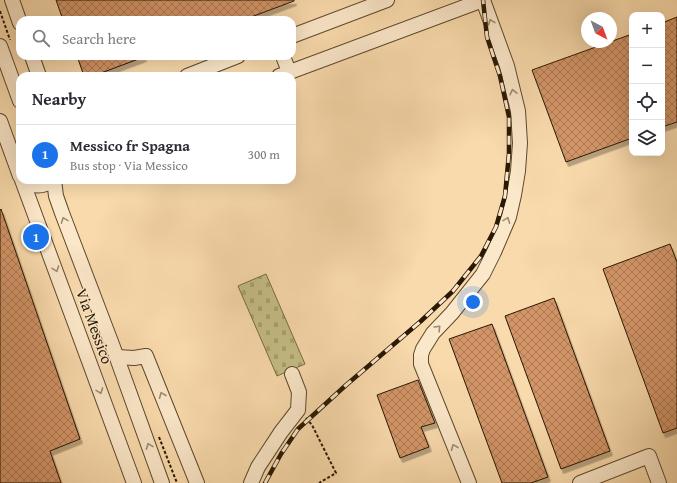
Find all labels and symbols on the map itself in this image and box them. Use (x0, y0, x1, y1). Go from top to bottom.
north arrow (581, 12, 617, 48)
one-way arrow (488, 19, 496, 26)
one-way arrow (510, 89, 518, 95)
one-way arrow (61, 216, 69, 223)
one-way arrow (502, 217, 511, 224)
pin: 1 (23, 222, 49, 252)
one-way arrow (51, 265, 59, 272)
street label: Via Messico (70, 285, 120, 367)
your location (463, 292, 483, 312)
one-way arrow (433, 325, 440, 333)
one-way arrow (96, 387, 104, 394)
one-way arrow (158, 391, 166, 398)
one-way arrow (145, 443, 154, 450)
one-way arrow (451, 443, 459, 450)

